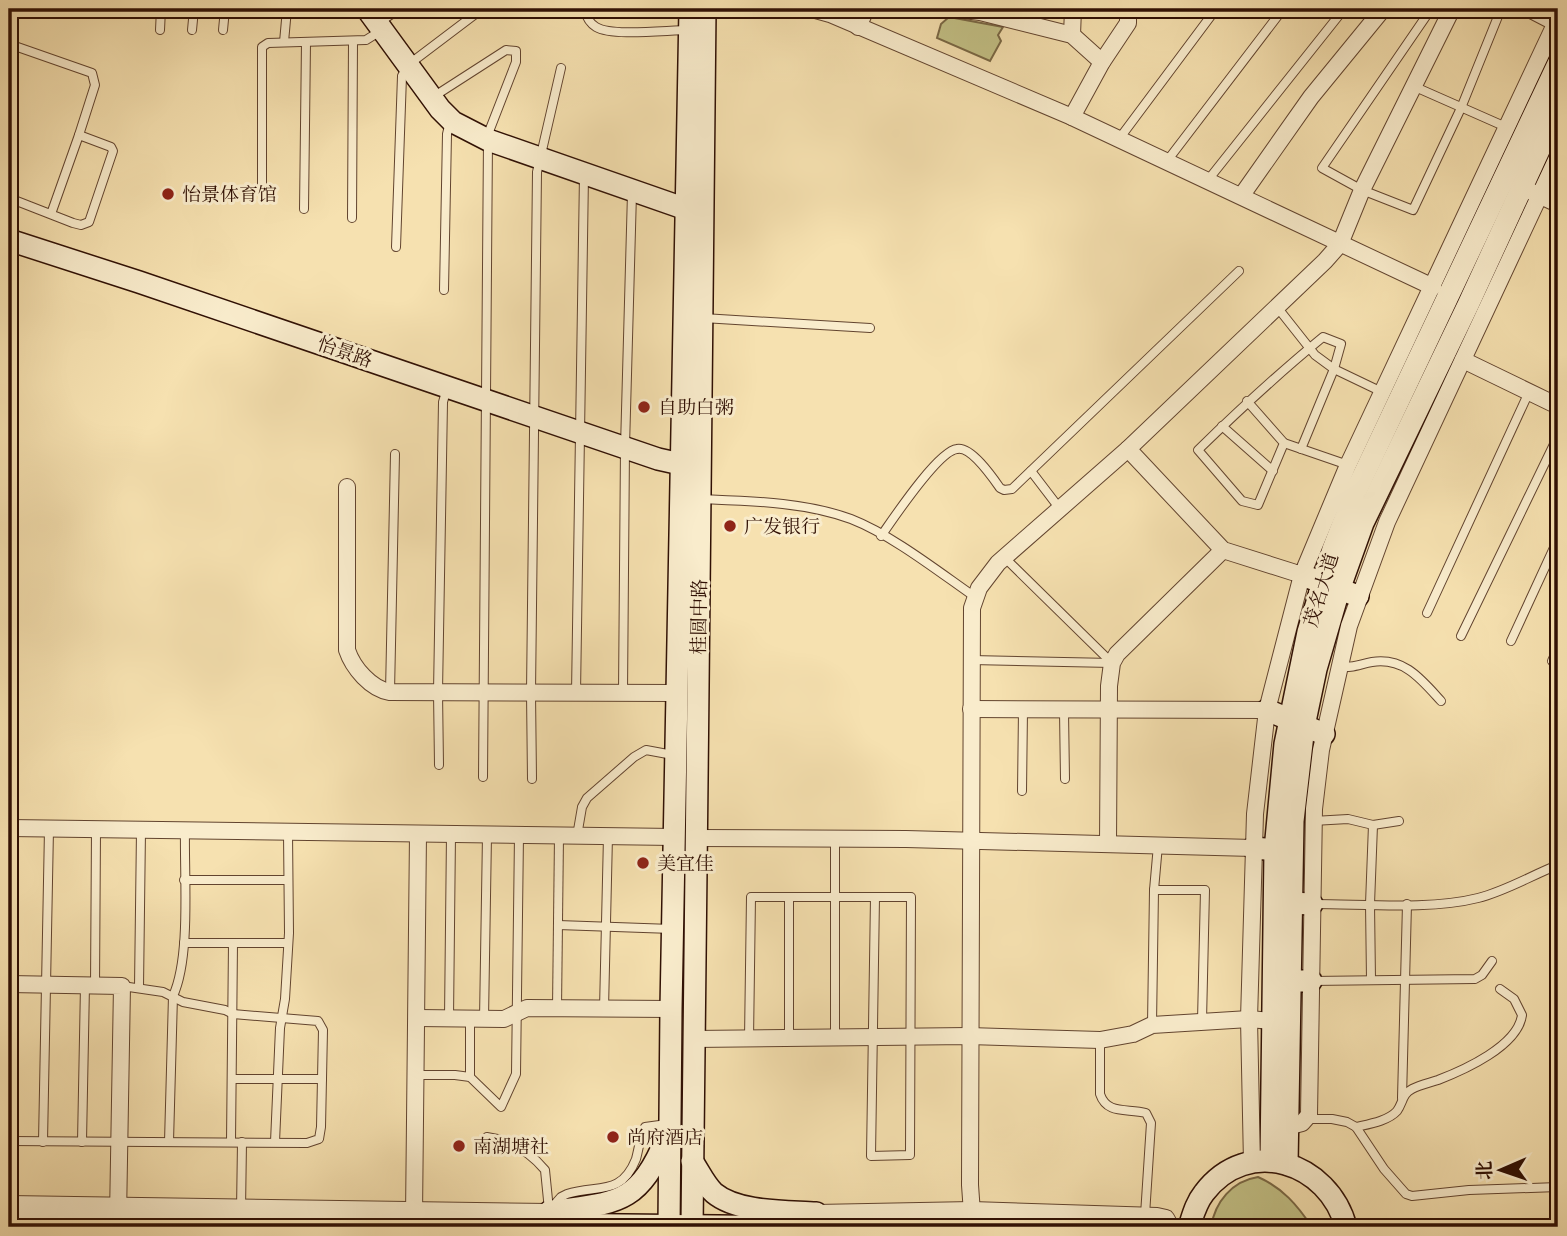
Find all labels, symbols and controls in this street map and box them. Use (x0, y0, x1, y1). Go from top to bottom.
place label: 怡景体育馆 (182, 183, 277, 206)
marker: 怡景体育馆 (160, 186, 176, 202)
street label: 怡景路 (314, 332, 376, 372)
place label: 自助白粥 (658, 396, 734, 419)
marker: 自助白粥 (636, 399, 652, 415)
place label: 广发银行 (744, 515, 820, 538)
marker: 广发银行 (722, 518, 738, 534)
street label: 茂名大道 (1299, 550, 1343, 630)
street label: 桂圆中路 (687, 579, 711, 655)
place label: 美宜佳 (657, 852, 714, 875)
marker: 美宜佳 (635, 855, 651, 871)
place label: 尚府酒店 (627, 1126, 703, 1149)
marker: 尚府酒店 (605, 1129, 621, 1145)
north arrow (1466, 1134, 1536, 1204)
place label: 南湖塘社 (473, 1135, 549, 1158)
marker: 南湖塘社 (451, 1138, 467, 1154)
text: 北 (1473, 1161, 1496, 1180)

